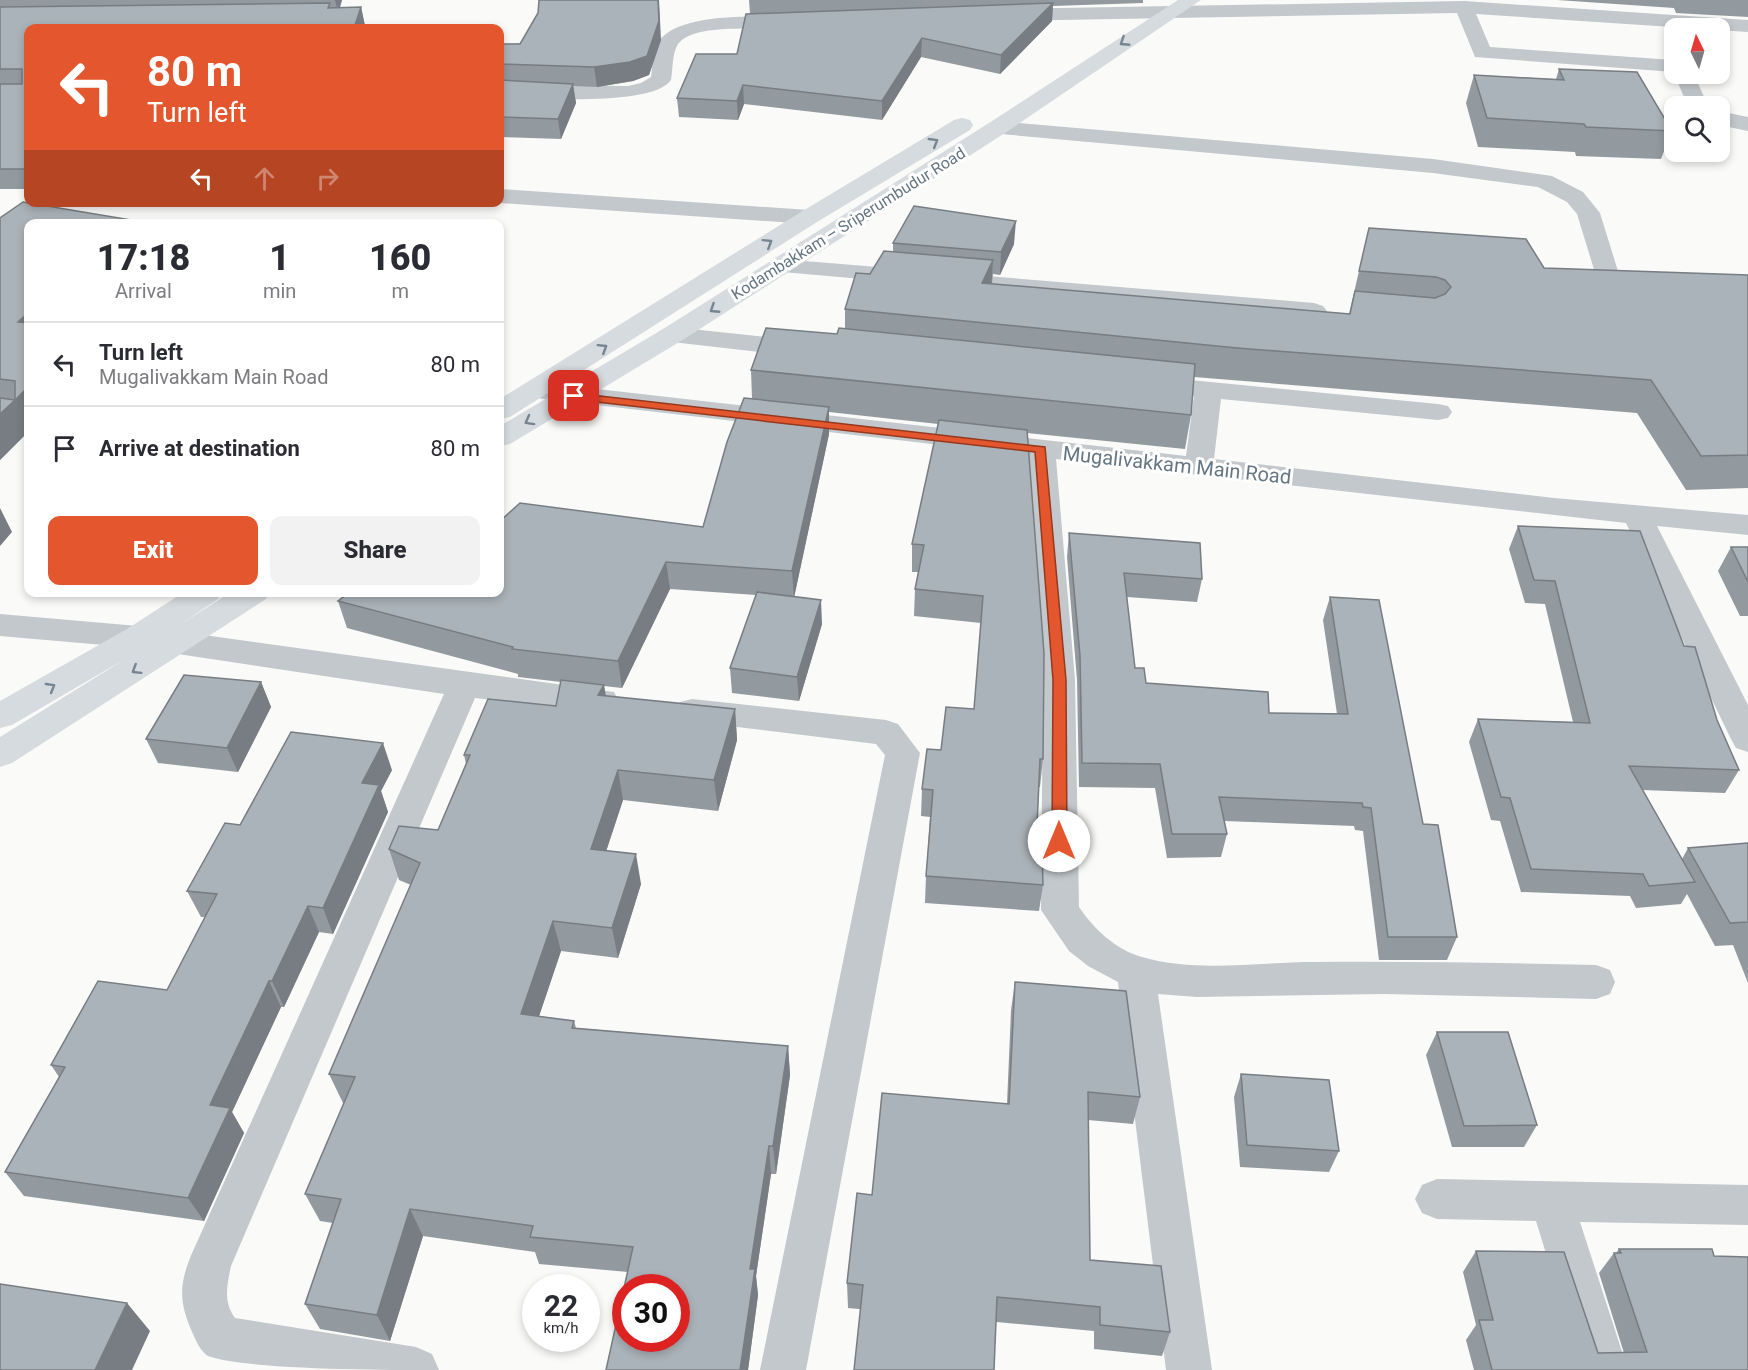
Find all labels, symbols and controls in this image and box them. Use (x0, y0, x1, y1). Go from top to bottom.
north arrow (1664, 18, 1730, 84)
map controls (1664, 18, 1730, 162)
one-way arrow (1119, 35, 1130, 46)
text: 80 m (147, 47, 242, 96)
icon: left (48, 48, 126, 126)
button: search (1664, 96, 1730, 162)
text: Turn left (147, 97, 247, 129)
one-way arrow (928, 137, 938, 149)
street label: Kodambakkam – Sriperumbudur Road (728, 143, 969, 304)
icon: left (185, 162, 218, 195)
icon: ahead (248, 162, 281, 195)
icon: right (311, 162, 344, 195)
text: 17:18 (97, 237, 190, 279)
text: 1 (269, 237, 290, 279)
text: 160 (369, 237, 431, 279)
one-way arrow (761, 240, 772, 251)
text: Arrival (115, 279, 172, 303)
text: min (263, 279, 296, 303)
text: m (391, 279, 409, 303)
one-way arrow (710, 302, 721, 313)
text: Turn left (99, 340, 183, 365)
one-way arrow (597, 343, 607, 355)
icon: left (48, 348, 81, 381)
text: 80 m (431, 352, 480, 377)
text: Mugalivakkam Main Road (99, 365, 329, 389)
pin (548, 370, 599, 421)
icon: arrive (557, 379, 590, 412)
one-way arrow (525, 414, 535, 425)
icon: arrive (48, 432, 81, 465)
text: Arrive at destination (99, 436, 300, 461)
text: 80 m (431, 436, 480, 461)
street label: Mugalivakkam Main Road (1062, 441, 1292, 489)
button: Exit (48, 516, 258, 585)
button: Share (270, 516, 480, 585)
one-way arrow (132, 662, 142, 674)
one-way arrow (45, 682, 55, 694)
position arrow (1027, 809, 1091, 873)
speed limit sign: 30 (612, 1274, 690, 1352)
text: 22 (544, 1288, 578, 1323)
text: km/h (543, 1319, 579, 1337)

